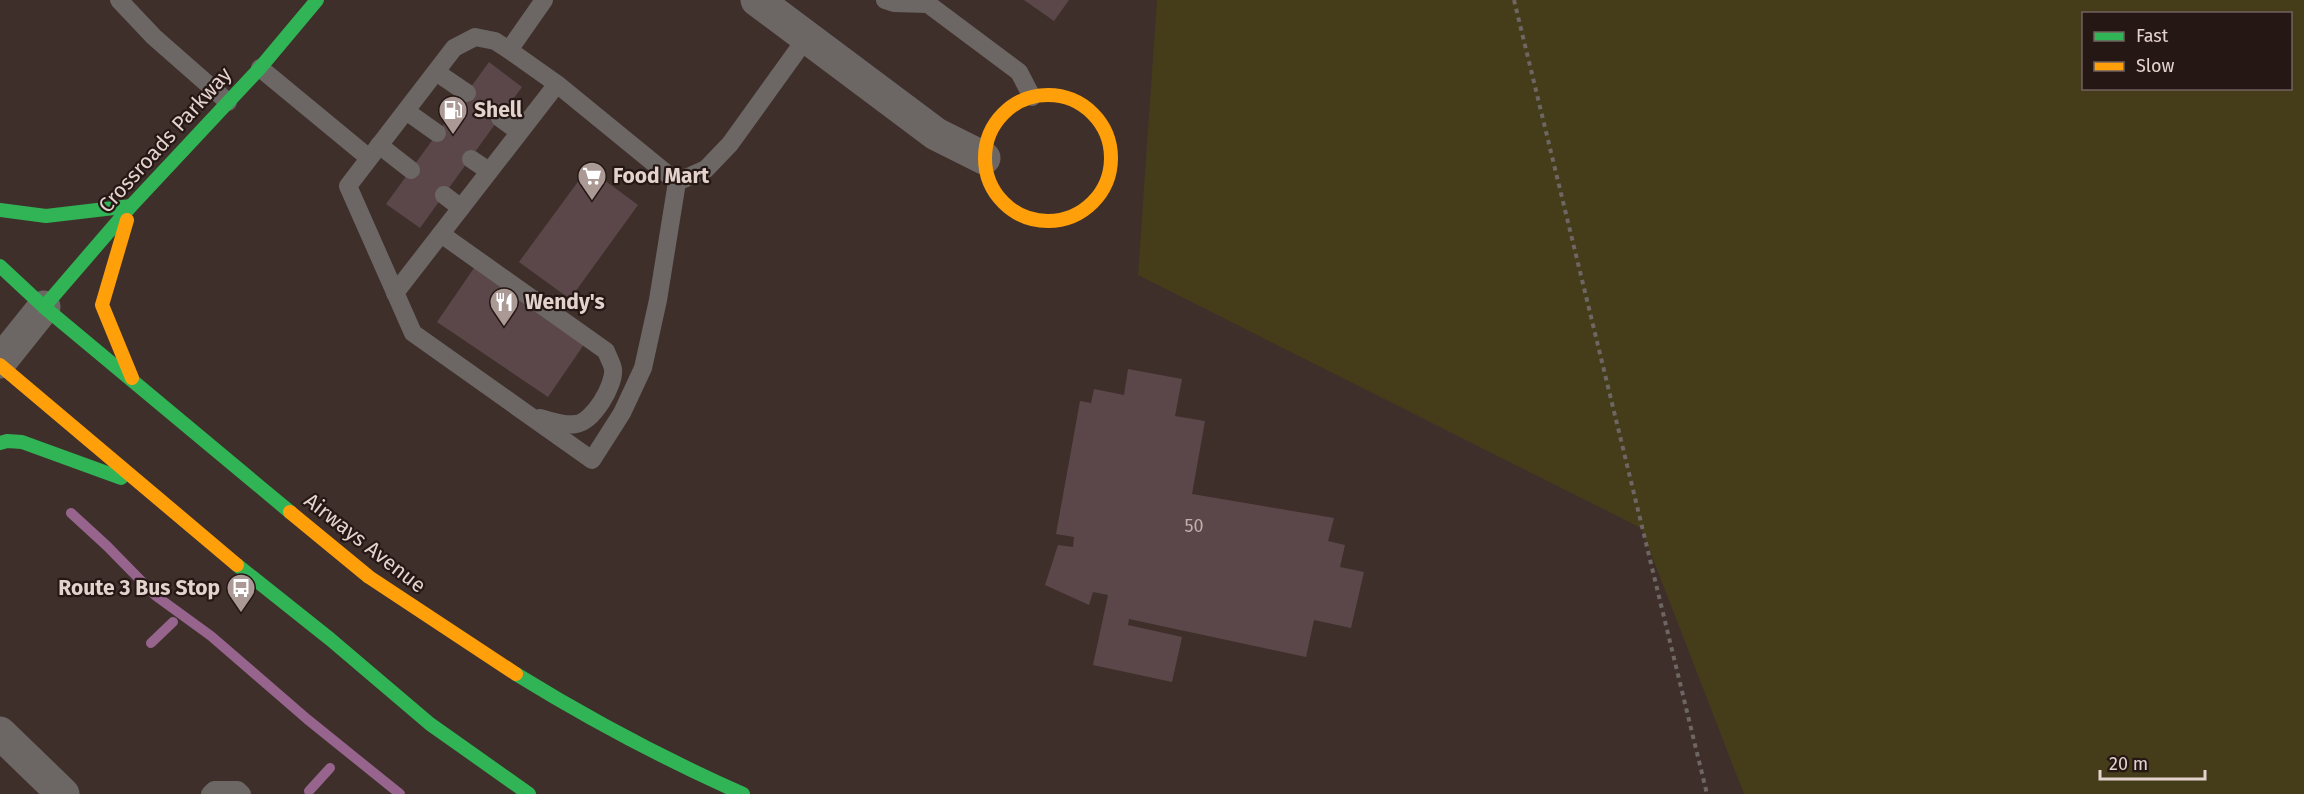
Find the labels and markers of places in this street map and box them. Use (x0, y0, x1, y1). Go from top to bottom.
fuel station icon: Shell (437, 94, 469, 136)
place label: Shell (474, 97, 523, 123)
supermarket icon: Food Mart (576, 160, 608, 202)
place label: Food Mart (613, 163, 710, 189)
restaurant icon: Wendy's (488, 286, 520, 328)
place label: Wendy's (525, 289, 605, 315)
bus stop icon: Route 3 Bus Stop (225, 572, 257, 614)
place label: Route 3 Bus Stop (58, 575, 220, 601)

